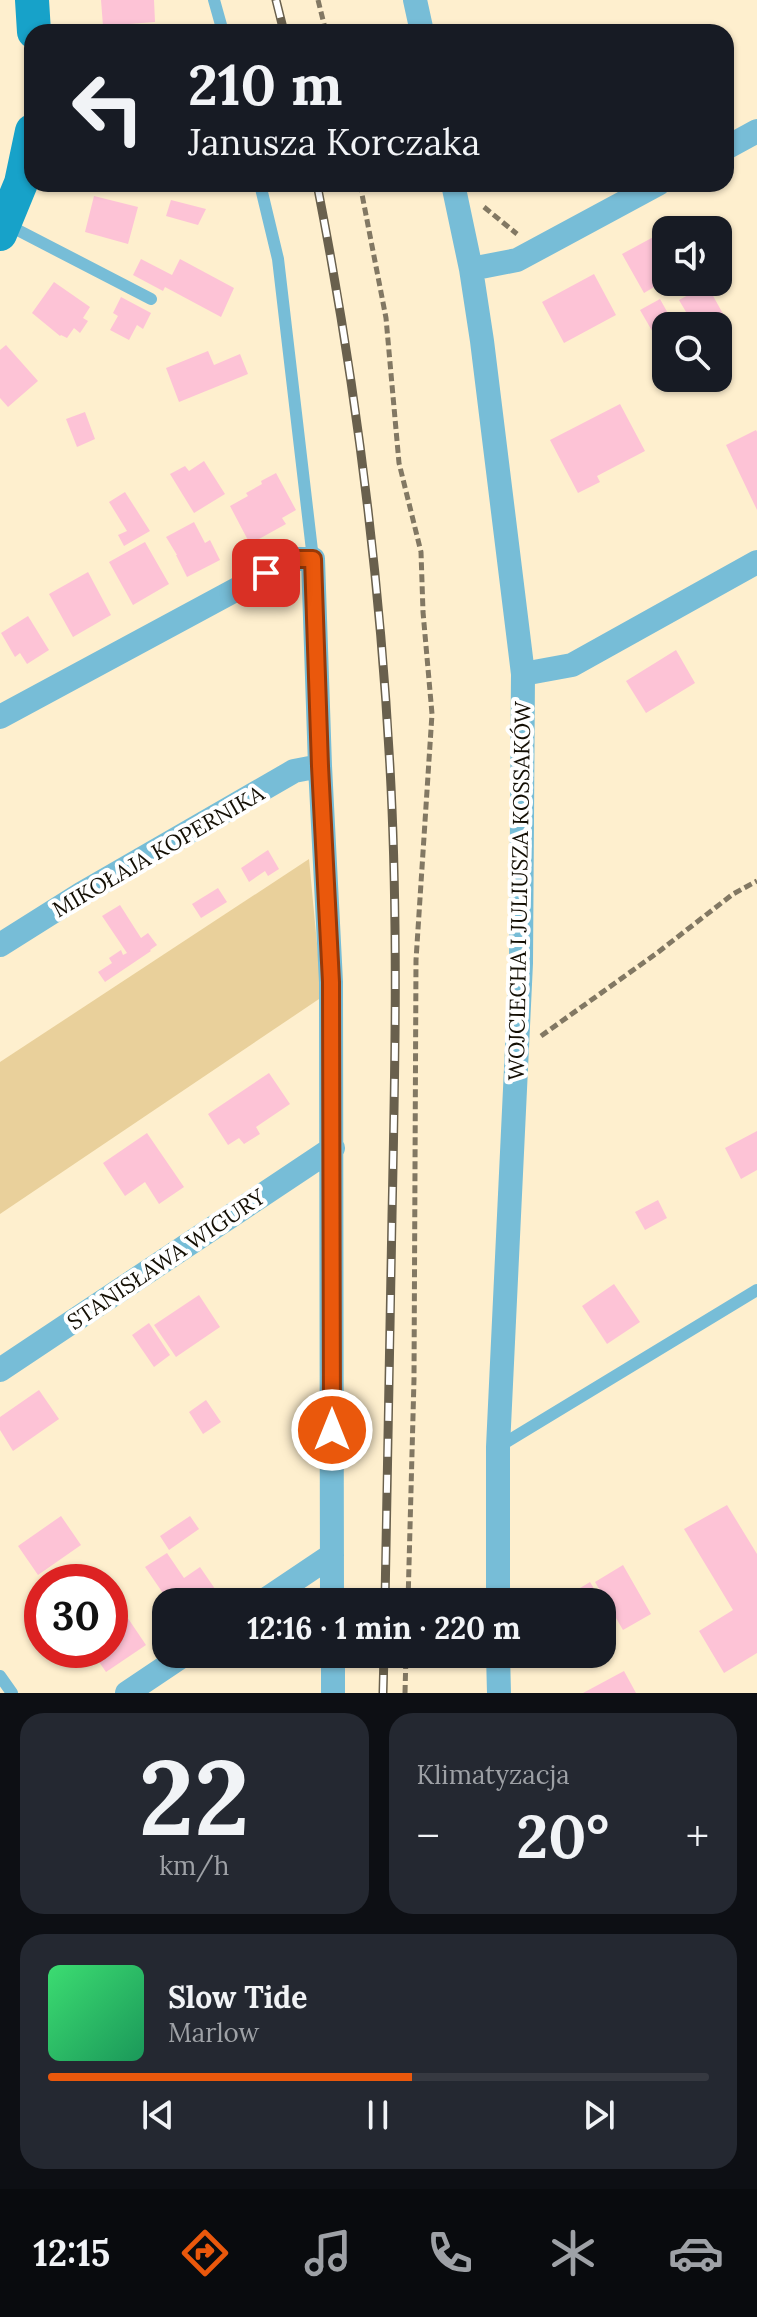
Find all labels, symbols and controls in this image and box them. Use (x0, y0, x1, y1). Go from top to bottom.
text: 210 m (188, 49, 342, 120)
icon: left (56, 56, 160, 160)
text: Janusza Korczaka (188, 119, 480, 165)
map controls (652, 216, 732, 392)
button: sound (652, 216, 732, 296)
button: search (652, 312, 732, 392)
pin (232, 539, 300, 607)
icon: arrive (244, 551, 288, 595)
street label: WOJCIECHA I JULIUSZA KOSSAKÓW (502, 700, 536, 1081)
street label: MIKOŁAJA KOPERNIKA (47, 778, 270, 923)
street label: STANISŁAWA WIGURY (62, 1182, 271, 1336)
position arrow (290, 1388, 374, 1472)
speed limit sign: 30 (24, 1564, 128, 1668)
text: 12:16 · 1 min · 220 m (247, 1609, 521, 1647)
text: 22 (139, 1730, 250, 1863)
text: Klimatyzacja (417, 1758, 570, 1791)
text: 20° (516, 1798, 609, 1874)
text: − (417, 1808, 440, 1864)
text: + (686, 1808, 709, 1864)
text: km/h (159, 1849, 229, 1882)
text: Slow Tide (168, 1978, 307, 2016)
text: Marlow (168, 2016, 259, 2049)
icon: previous (136, 2093, 180, 2137)
icon: pause (356, 2093, 400, 2137)
icon: next (577, 2093, 621, 2137)
icon: directions (177, 2225, 233, 2281)
icon: music (300, 2225, 356, 2281)
icon: phone (422, 2225, 478, 2281)
icon: climate (545, 2225, 601, 2281)
icon: car (668, 2225, 724, 2281)
text: 12:15 (33, 2230, 110, 2276)

